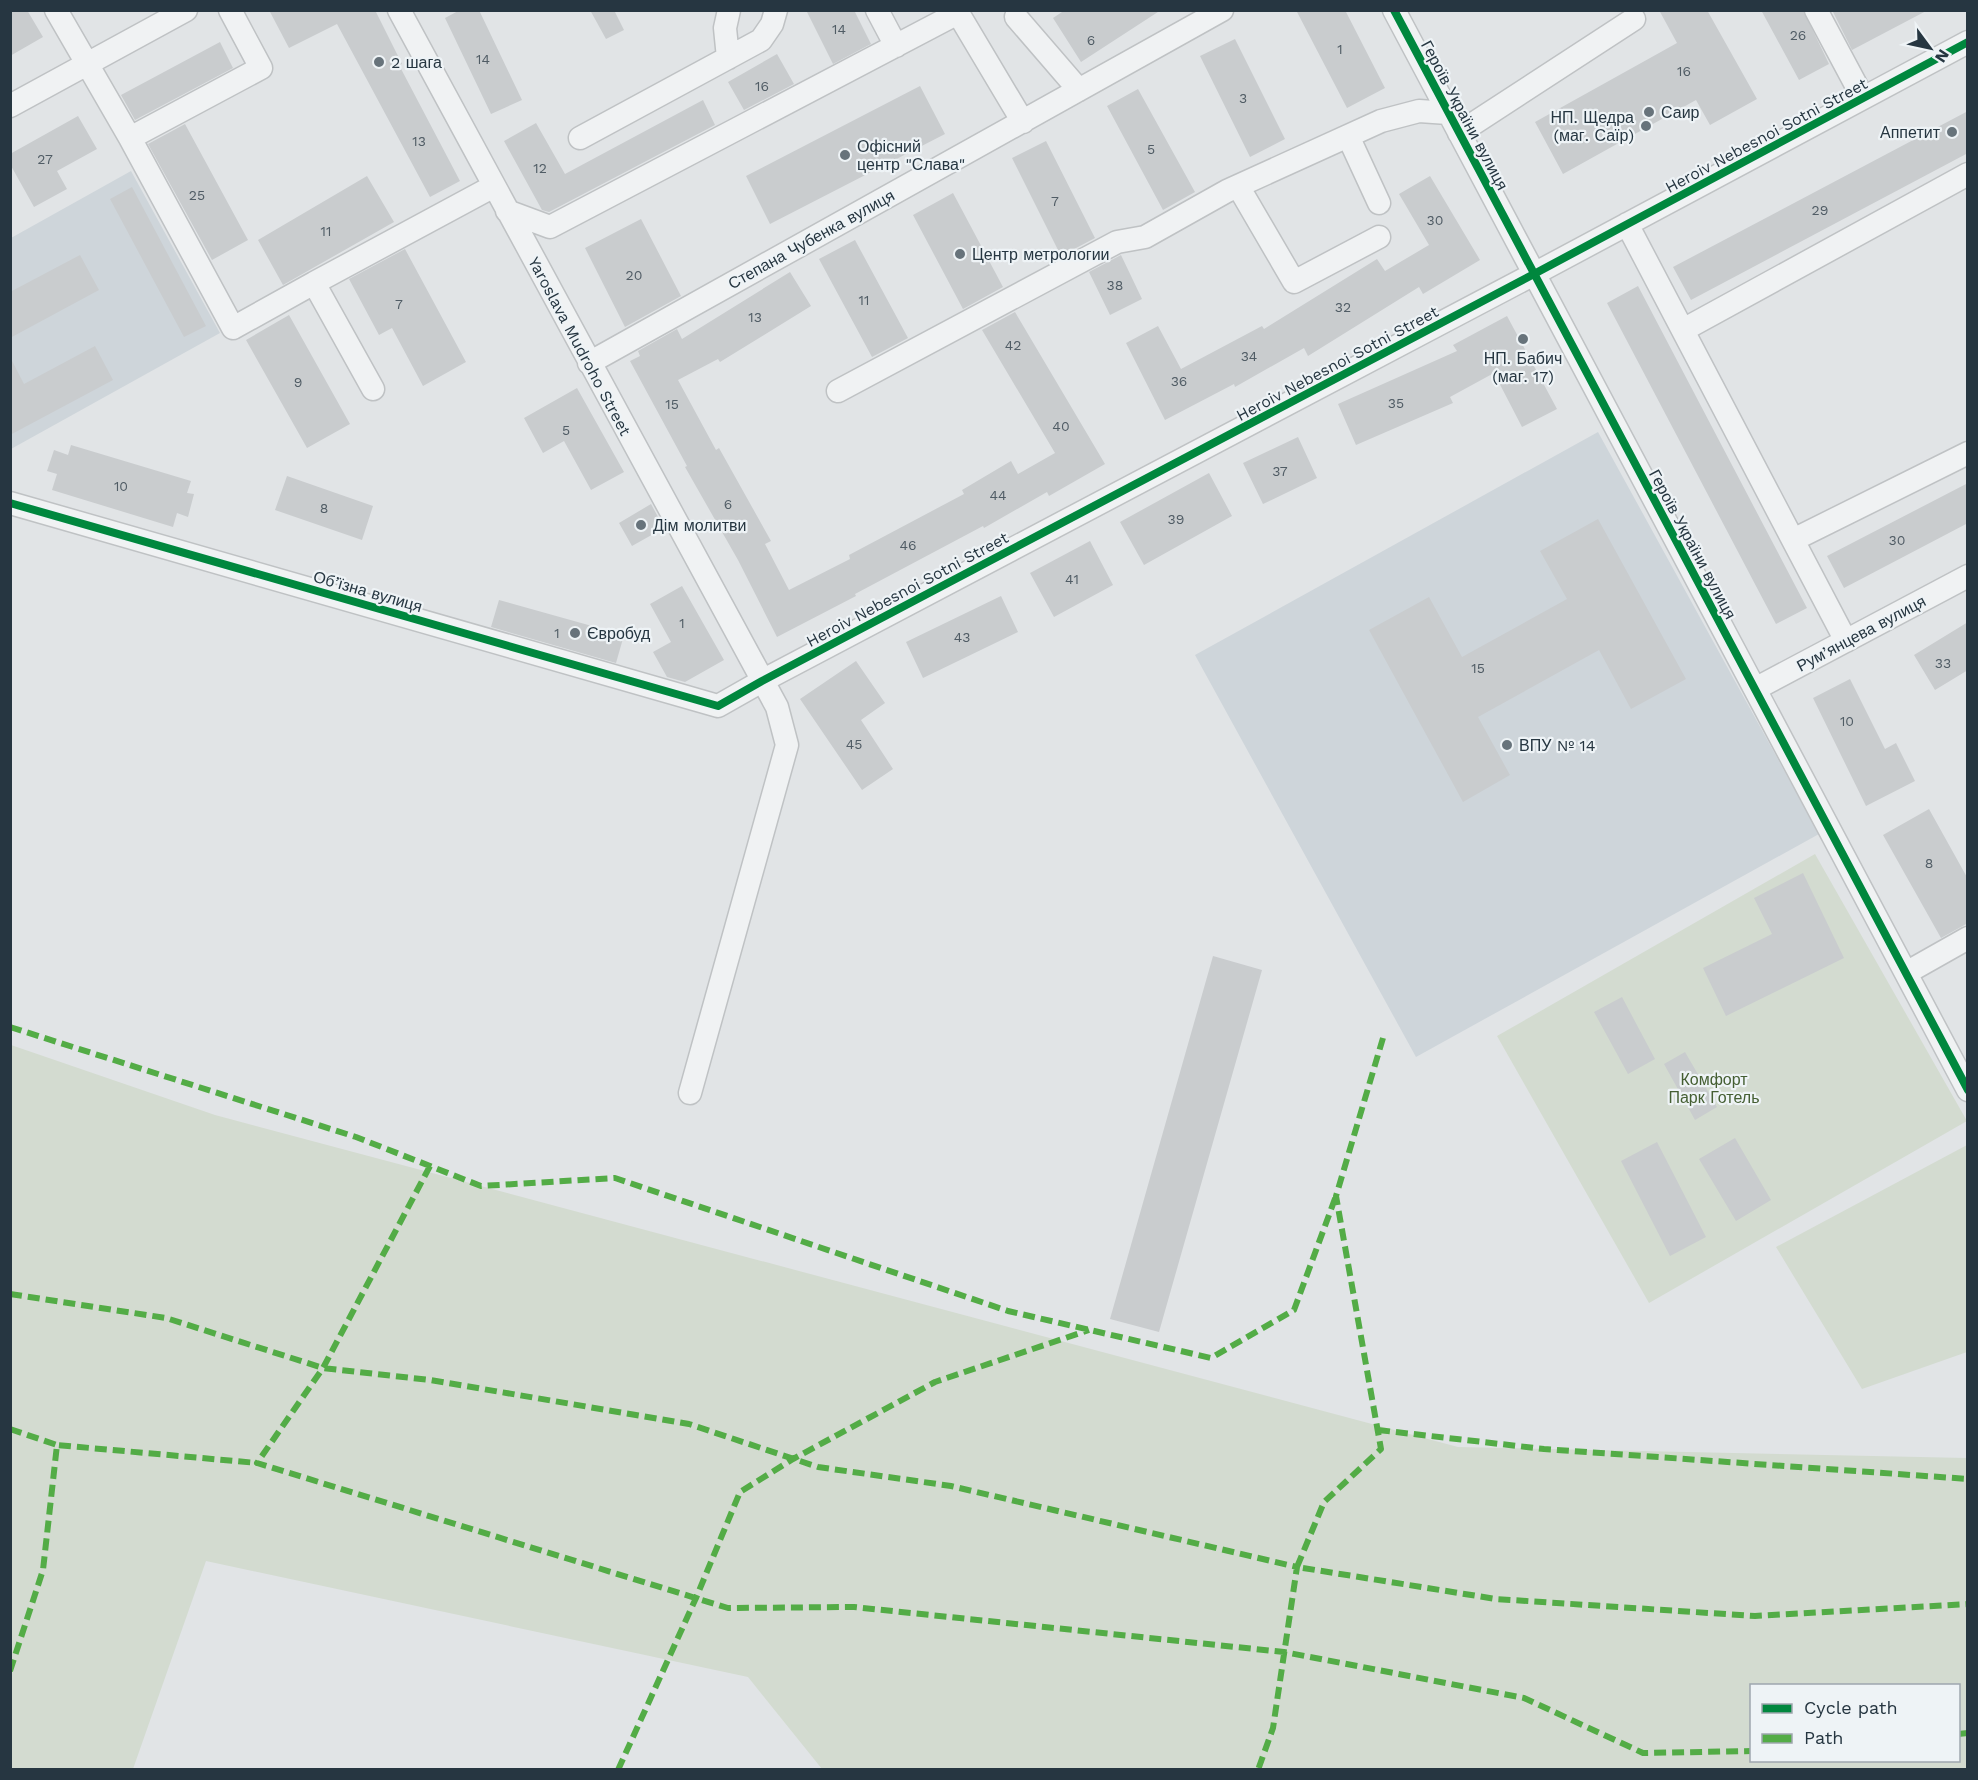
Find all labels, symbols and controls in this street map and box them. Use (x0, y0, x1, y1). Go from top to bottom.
north arrow (1900, 18, 1960, 78)
house number: 14 (832, 21, 846, 37)
house number: 26 (1790, 27, 1806, 43)
house number: 6 (1087, 32, 1095, 48)
street label: Героїв України вулиця (1417, 37, 1512, 193)
house number: 1 (1337, 41, 1343, 57)
text: N (1931, 46, 1953, 66)
house number: 14 (476, 51, 490, 67)
place label: 2 шага (391, 53, 442, 72)
marker: 2 шага (372, 55, 386, 69)
house number: 16 (1677, 63, 1691, 79)
street label: Heroiv Nebesnoi Sotni Street (1662, 74, 1871, 197)
house number: 16 (755, 78, 769, 94)
house number: 3 (1239, 90, 1247, 106)
place label: Саир (1661, 103, 1700, 122)
marker: Саир (1642, 105, 1656, 119)
place label: НП. Щедра (маг. Саїр) (1551, 108, 1634, 145)
marker: НП. Щедра (маг. Саїр) (1639, 119, 1653, 133)
place label: Аппетит (1880, 123, 1941, 142)
marker: Аппетит (1945, 125, 1959, 139)
house number: 13 (412, 133, 426, 149)
place label: Офісний центр "Слава" (857, 137, 965, 174)
house number: 5 (1147, 141, 1155, 157)
marker: Офісний центр "Слава" (838, 148, 852, 162)
house number: 27 (37, 151, 53, 167)
house number: 12 (533, 160, 547, 176)
street label: Степана Чубенка вулиця (725, 186, 898, 293)
house number: 25 (189, 187, 205, 203)
house number: 7 (1051, 193, 1059, 209)
house number: 29 (1812, 202, 1828, 218)
house number: 30 (1427, 212, 1443, 228)
house number: 11 (321, 223, 331, 239)
place label: Центр метрологии (972, 245, 1110, 264)
marker: Центр метрологии (953, 247, 967, 261)
street label: Yaroslava Mudroho Street (524, 254, 635, 439)
house number: 20 (626, 267, 642, 283)
house number: 38 (1107, 277, 1123, 293)
house number: 11 (859, 292, 869, 308)
house number: 7 (395, 296, 403, 312)
house number: 32 (1335, 299, 1351, 315)
street label: Heroiv Nebesnoi Sotni Street (1233, 302, 1442, 425)
house number: 13 (748, 309, 762, 325)
marker: НП. Бабич (маг. 17) (1516, 332, 1530, 346)
house number: 42 (1005, 337, 1021, 353)
house number: 34 (1241, 348, 1257, 364)
place label: НП. Бабич (маг. 17) (1484, 349, 1562, 386)
house number: 36 (1171, 373, 1187, 389)
house number: 9 (294, 374, 302, 390)
house number: 35 (1388, 395, 1404, 411)
house number: 15 (665, 396, 679, 412)
house number: 40 (1052, 418, 1070, 434)
house number: 5 (562, 422, 570, 438)
house number: 37 (1272, 463, 1288, 479)
street label: Героїв України вулиця (1645, 466, 1740, 622)
house number: 10 (114, 478, 128, 494)
house number: 44 (989, 487, 1007, 503)
house number: 6 (724, 496, 732, 512)
house number: 8 (320, 500, 328, 516)
house number: 39 (1168, 511, 1184, 527)
place label: Дім молитви (653, 516, 746, 535)
marker: Дім молитви (634, 518, 648, 532)
street label: Heroiv Nebesnoi Sotni Street (803, 528, 1012, 651)
house number: 30 (1889, 532, 1905, 548)
house number: 46 (899, 537, 917, 553)
street label: Об’їзна вулиця (311, 567, 425, 616)
house number: 41 (1065, 571, 1079, 587)
street label: Рум’янцева вулиця (1793, 591, 1929, 676)
house number: 1 (679, 615, 685, 631)
place label: Євробуд (587, 624, 651, 643)
house number: 1 (554, 625, 560, 641)
marker: Євробуд (568, 626, 582, 640)
house number: 43 (954, 629, 970, 645)
house number: 33 (1935, 655, 1951, 671)
house number: 15 (1471, 660, 1485, 676)
house number: 10 (1840, 713, 1854, 729)
house number: 45 (846, 736, 862, 752)
place label: ВПУ № 14 (1519, 736, 1596, 755)
marker: ВПУ № 14 (1500, 738, 1514, 752)
house number: 8 (1925, 855, 1933, 871)
park label: Комфорт Парк Готель (1668, 1070, 1760, 1107)
legend (1750, 1684, 1960, 1762)
text: Cycle path (1804, 1697, 1898, 1718)
text: Path (1804, 1727, 1844, 1748)

